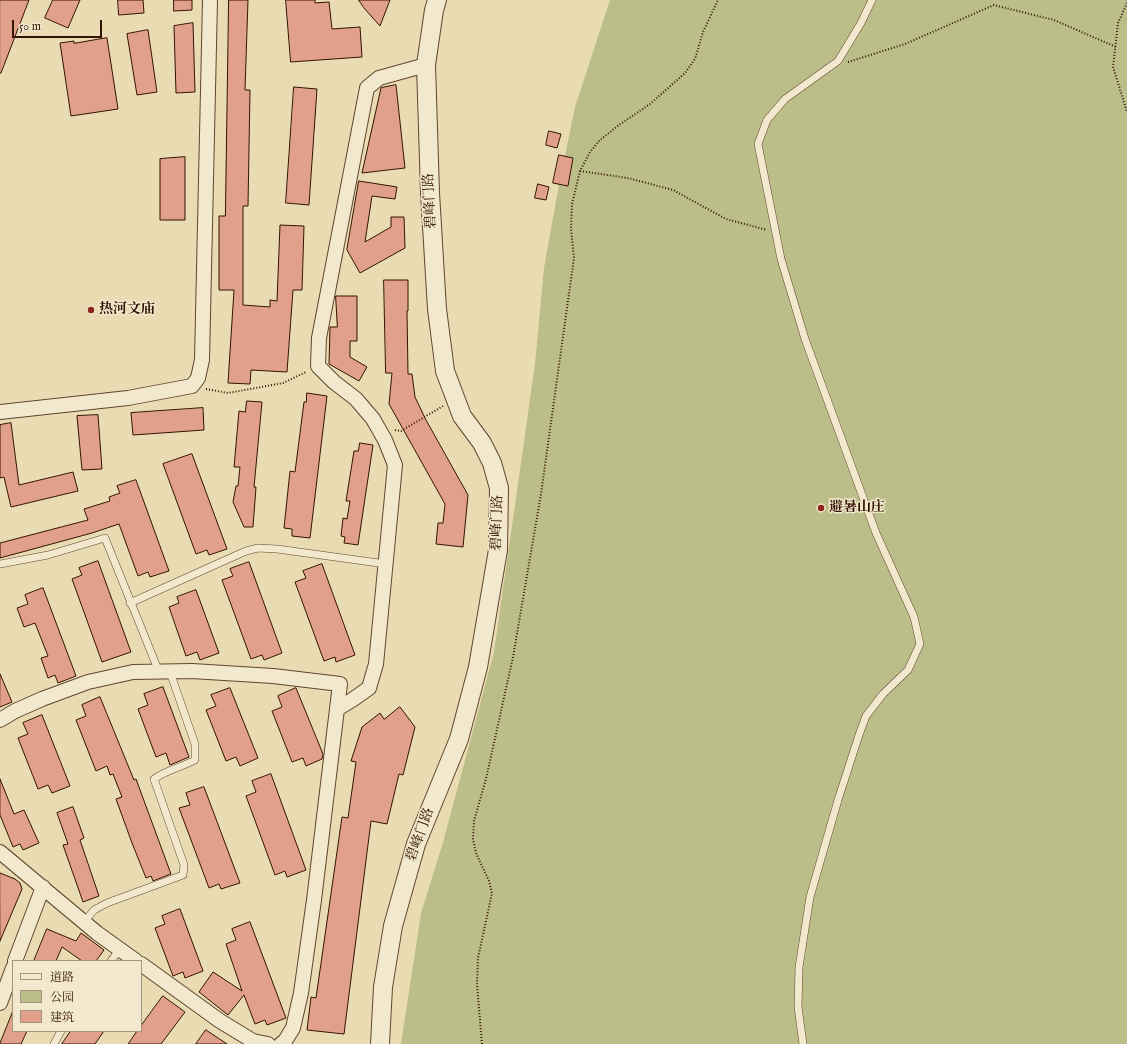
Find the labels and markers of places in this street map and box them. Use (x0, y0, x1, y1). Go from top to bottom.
place label: 热河文庙 (99, 302, 155, 318)
marker: 热河文庙 (86, 305, 96, 315)
place label: 避暑山庄 (829, 500, 885, 516)
marker: 避暑山庄 (816, 503, 826, 513)

